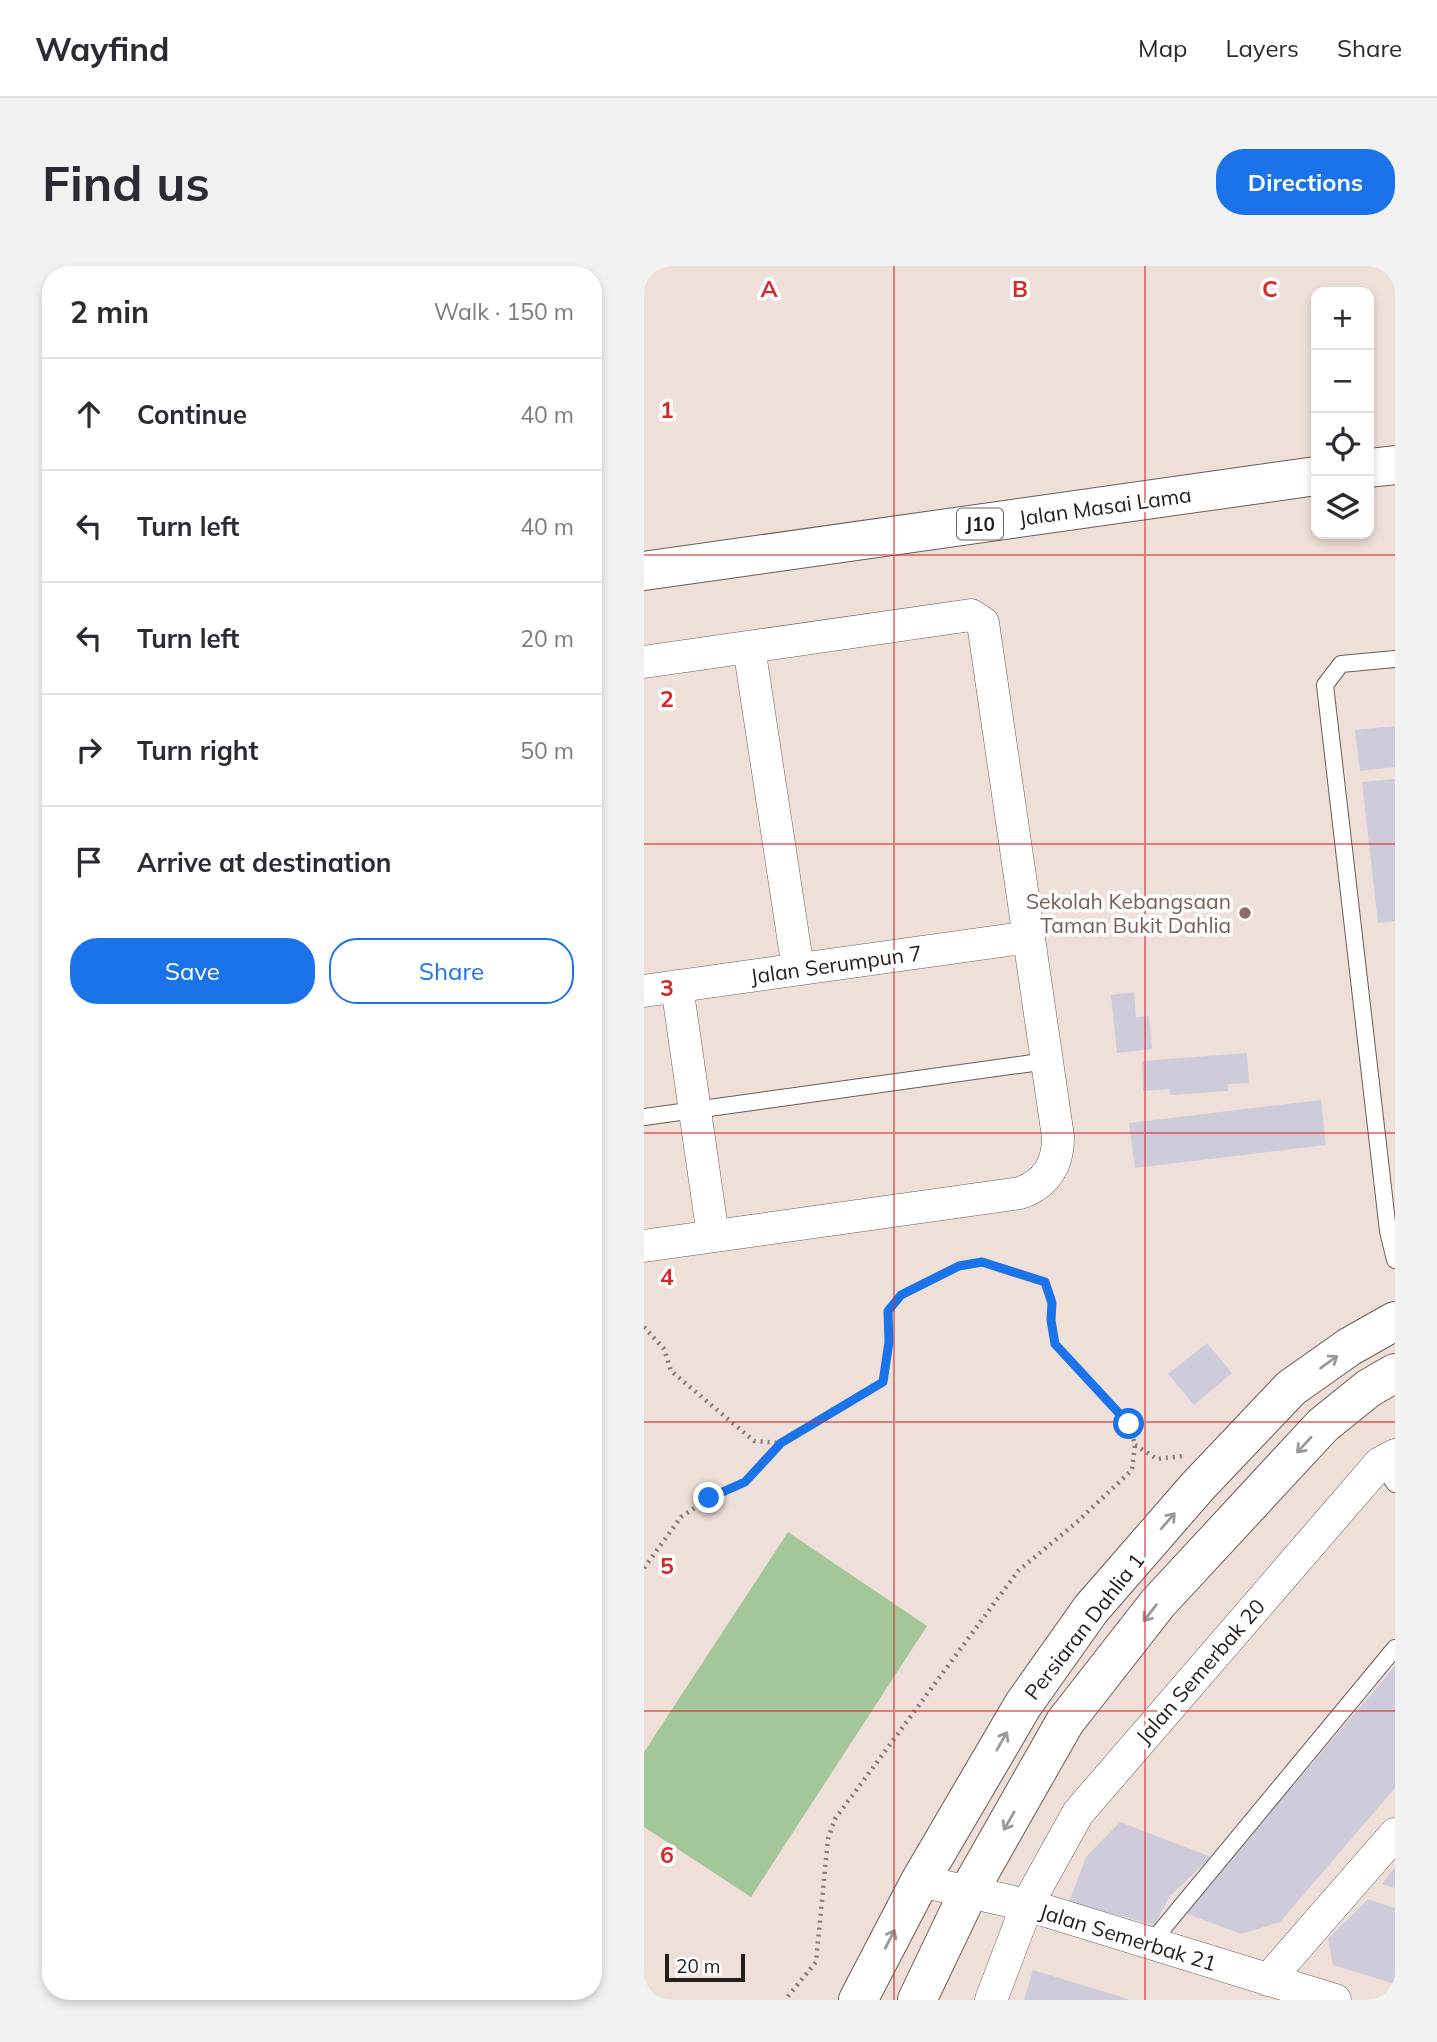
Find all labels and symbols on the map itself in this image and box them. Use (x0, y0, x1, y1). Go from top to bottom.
text: A (760, 274, 778, 303)
text: B (1012, 274, 1028, 303)
text: C (1262, 274, 1278, 303)
text: 1 (660, 395, 674, 424)
street label: Jalan Masai Lama (1017, 481, 1193, 531)
road number: J10 (957, 508, 1003, 540)
text: 2 (660, 684, 674, 713)
place label: Sekolah Kebangsaan Taman Bukit Dahlia (1026, 888, 1231, 938)
marker: Sekolah Kebangsaan Taman Bukit Dahlia (1237, 905, 1253, 921)
street label: Jalan Serumpun 7 (749, 939, 923, 989)
text: 3 (660, 973, 674, 1002)
text: 4 (660, 1262, 674, 1291)
one-way arrow (1319, 1354, 1338, 1369)
route start (1113, 1408, 1144, 1439)
one-way arrow (1295, 1437, 1312, 1454)
route end (693, 1482, 724, 1513)
one-way arrow (1160, 1513, 1176, 1531)
street label: Persiaran Dahlia 1 (1019, 1547, 1149, 1705)
text: 5 (660, 1551, 674, 1580)
street label: Jalan Semerbak 20 (1130, 1593, 1270, 1749)
one-way arrow (1142, 1603, 1157, 1622)
one-way arrow (995, 1732, 1009, 1752)
one-way arrow (1002, 1810, 1015, 1831)
text: 6 (660, 1840, 674, 1869)
street label: Jalan Semerbak 21 (1036, 1898, 1220, 1976)
one-way arrow (883, 1930, 897, 1950)
scale bar (665, 1951, 746, 1983)

